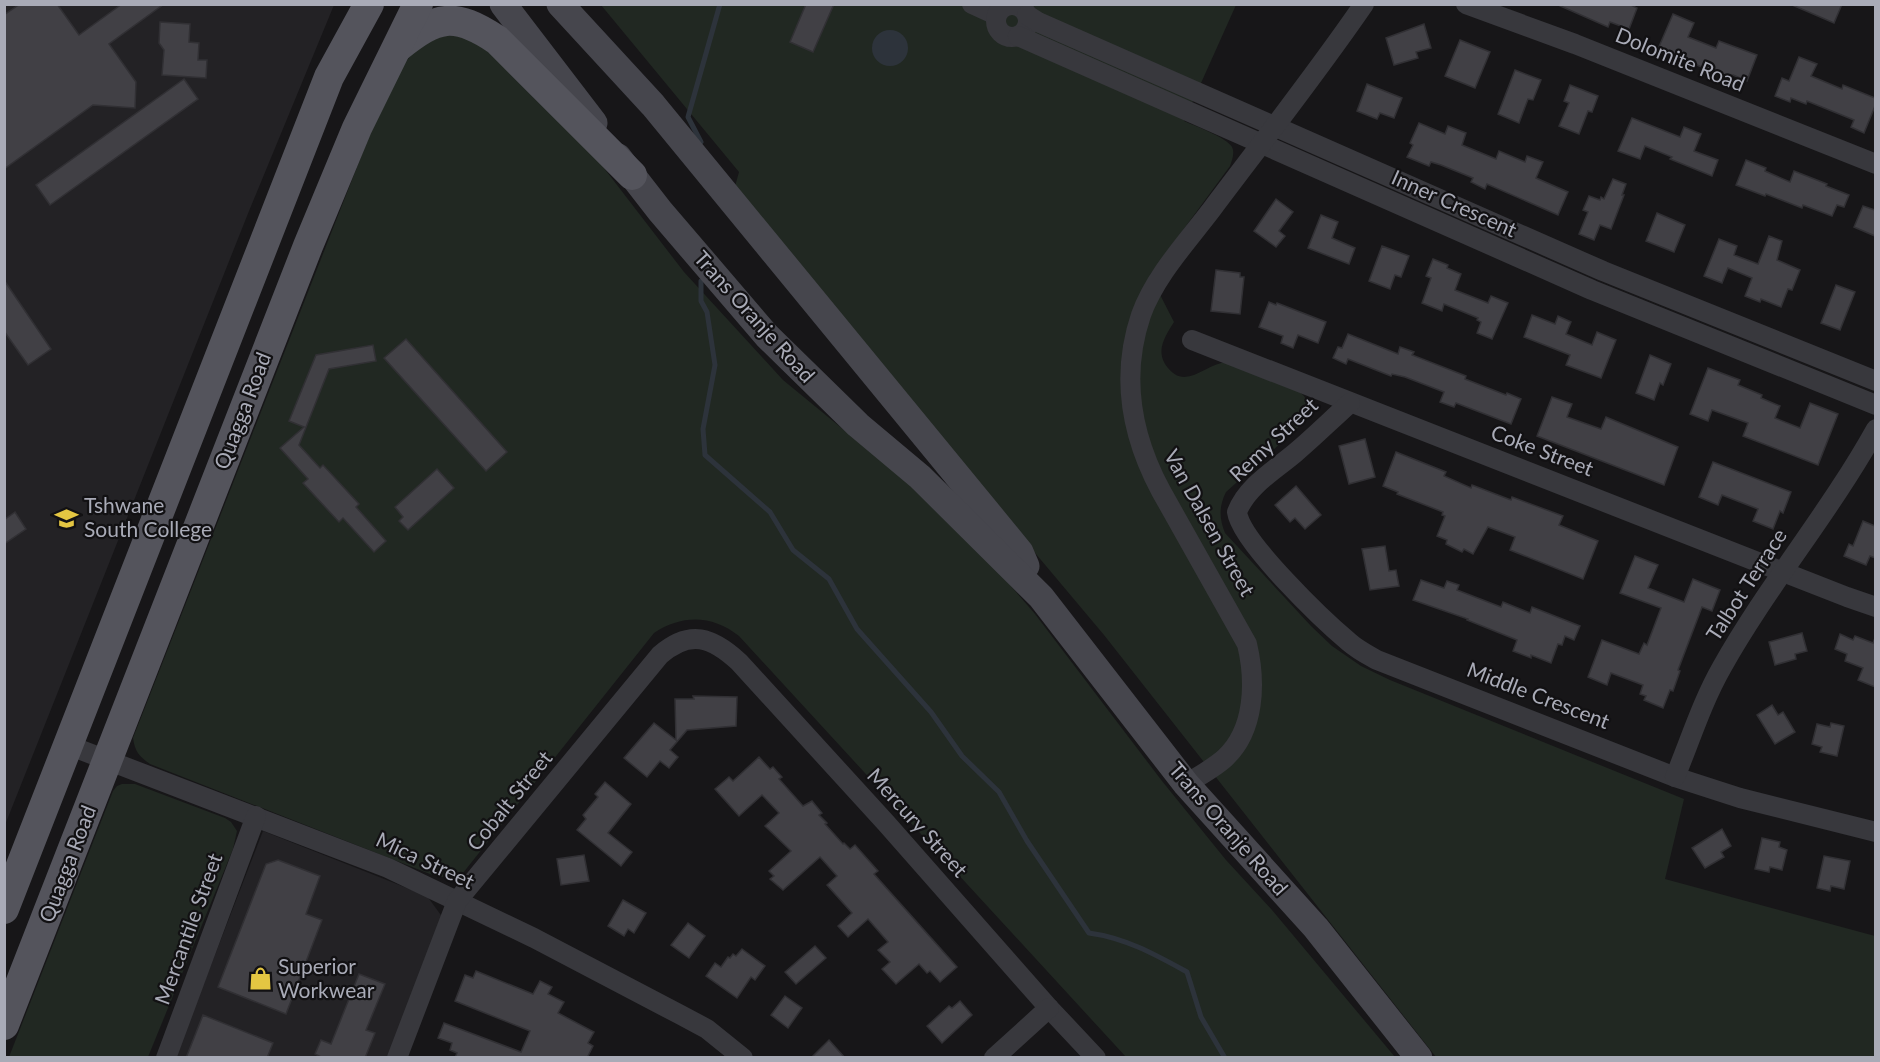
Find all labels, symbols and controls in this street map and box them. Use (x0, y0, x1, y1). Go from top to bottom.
street label: Dolomite Road (1612, 21, 1749, 96)
street label: Inner Crescent (1388, 164, 1521, 242)
street label: Trans Oranje Road (689, 245, 821, 387)
street label: Quagga Road (208, 349, 275, 472)
street label: Remy Street (1224, 391, 1323, 486)
street label: Coke Street (1488, 419, 1598, 481)
street label: Van Dalsen Street (1160, 445, 1261, 600)
place label: Tshwane South College (84, 492, 212, 541)
school or university icon: Tshwane South College (53, 505, 79, 531)
street label: Talbot Terrace (1700, 523, 1791, 645)
street label: Middle Crescent (1464, 656, 1614, 733)
street label: Cobalt Street (461, 745, 557, 855)
street label: Trans Oranje Road (1164, 756, 1294, 900)
street label: Mercury Street (863, 762, 974, 882)
street label: Quagga Road (33, 802, 100, 925)
street label: Mica Street (373, 826, 479, 893)
street label: Mercantile Street (149, 849, 227, 1008)
place label: Superior Workwear (278, 953, 375, 1002)
shop icon: Superior Workwear (247, 966, 273, 992)

